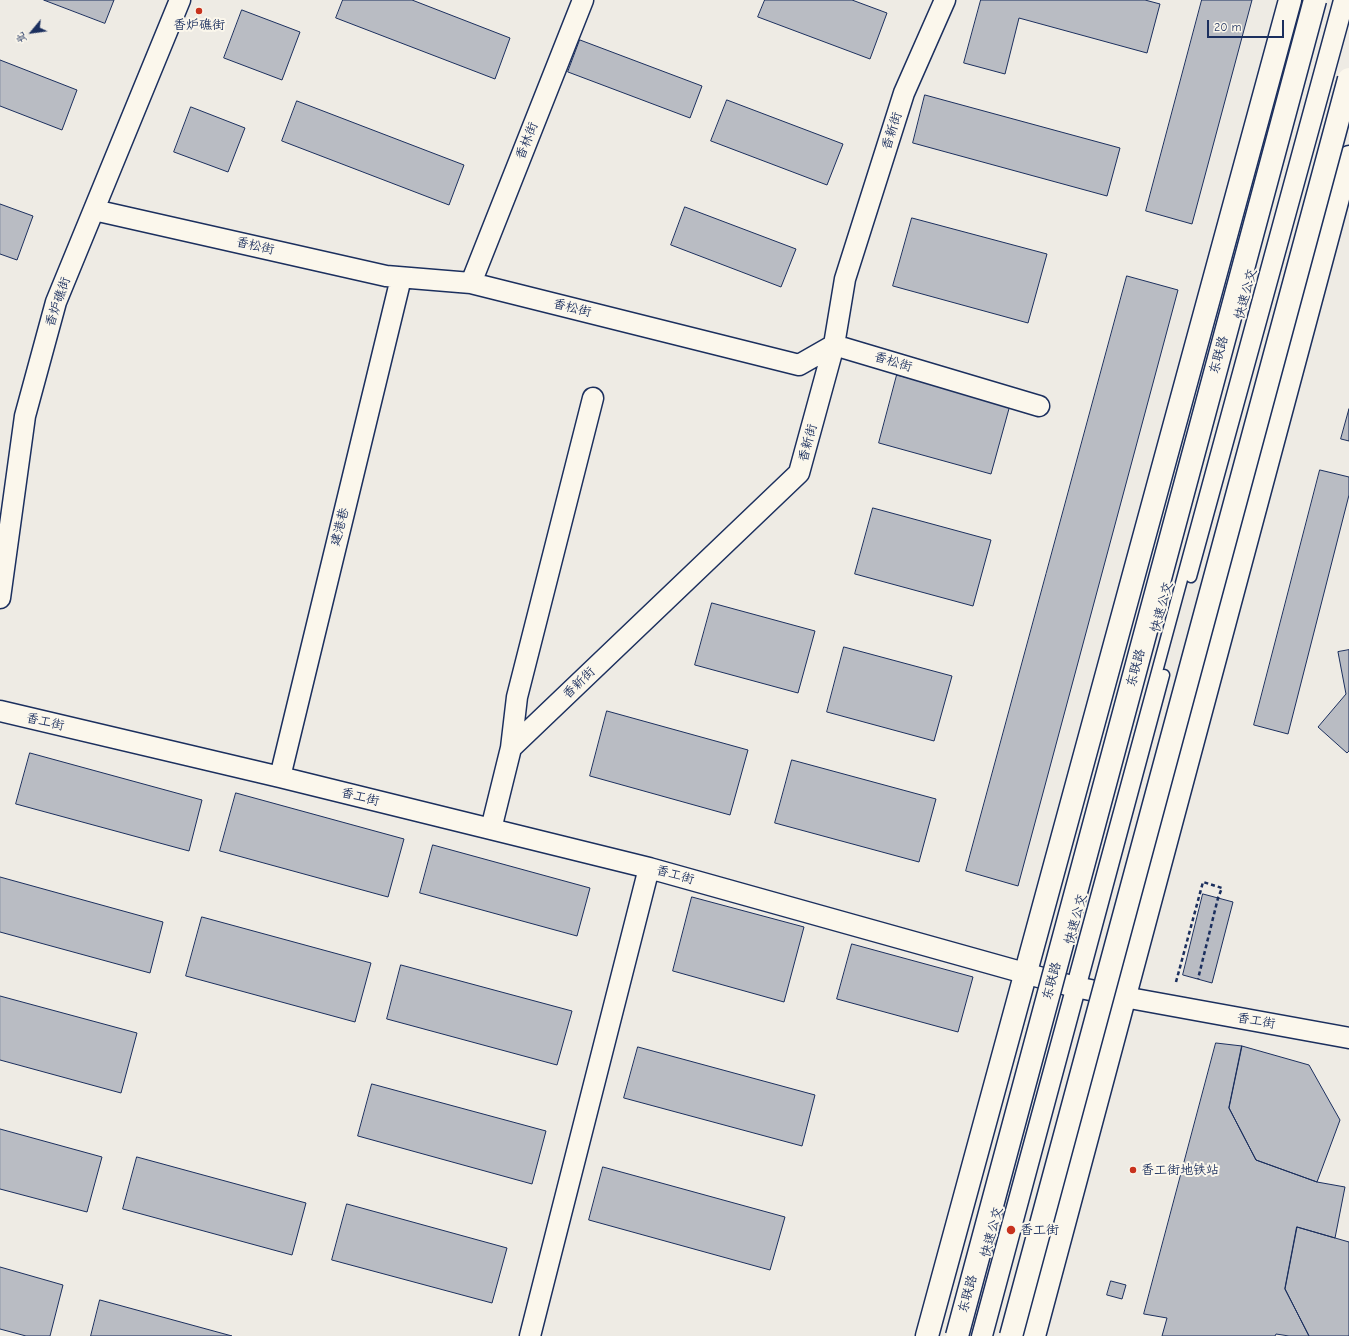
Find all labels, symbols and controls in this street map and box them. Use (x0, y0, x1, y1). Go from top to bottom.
marker: 香炉礁街 (194, 6, 204, 16)
north arrow (12, 12, 52, 52)
scale bar (1209, 12, 1286, 38)
place label: 香炉礁街 (173, 17, 225, 33)
text: 20 m (1214, 20, 1242, 34)
text: 北 (13, 30, 29, 46)
street label: 香新街 (879, 110, 905, 152)
street label: 香林街 (512, 120, 542, 162)
street label: 香松街 (234, 234, 276, 258)
street label: 快速公交 (1232, 267, 1260, 321)
street label: 香炉礁街 (42, 275, 74, 329)
street label: 香松街 (551, 296, 593, 320)
street label: 东联路 (1206, 334, 1232, 376)
street label: 香松街 (872, 349, 914, 375)
street label: 香新街 (795, 422, 821, 464)
street label: 建港巷 (328, 506, 352, 548)
street label: 快速公交 (1148, 580, 1176, 634)
street label: 东联路 (1123, 647, 1149, 689)
street label: 香新街 (560, 664, 598, 702)
street label: 香工街 (24, 710, 66, 734)
street label: 香工街 (339, 785, 381, 809)
street label: 香工街 (654, 862, 696, 888)
street label: 快速公交 (1062, 892, 1090, 946)
street label: 东联路 (1039, 960, 1065, 1002)
street label: 香工街 (1235, 1010, 1277, 1032)
place label: 香工街地铁站 (1141, 1162, 1219, 1178)
marker: 香工街地铁站 (1128, 1165, 1138, 1175)
street label: 快速公交 (978, 1205, 1006, 1259)
place label: 香工街 (1020, 1222, 1059, 1238)
marker: 香工街 (1005, 1224, 1017, 1236)
street label: 东联路 (955, 1273, 981, 1315)

